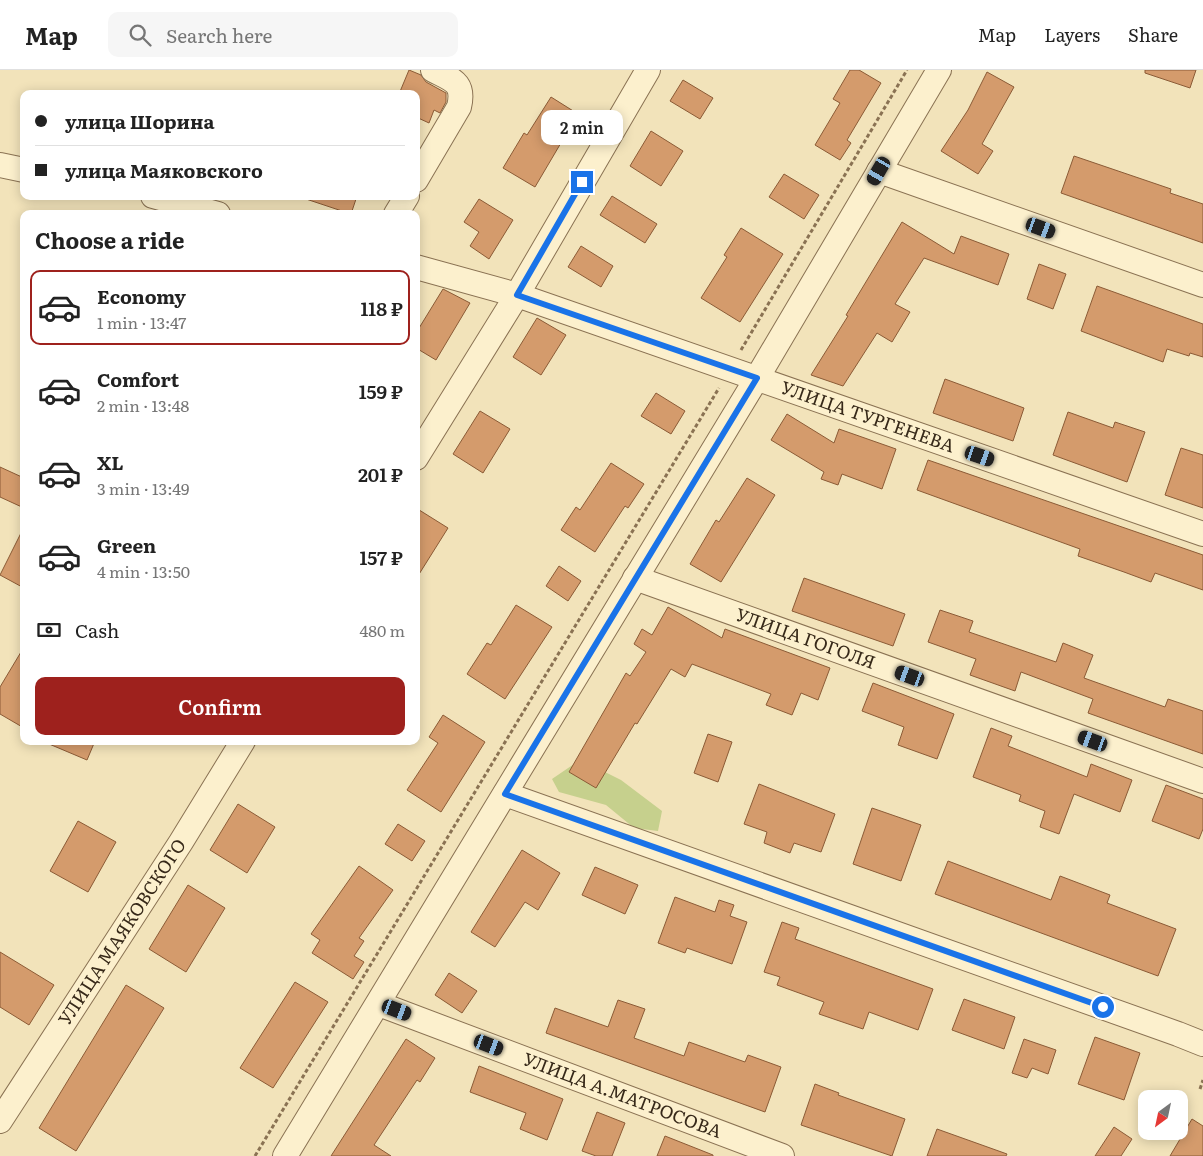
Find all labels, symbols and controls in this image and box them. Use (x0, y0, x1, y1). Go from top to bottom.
search box (108, 12, 458, 57)
text: Map (25, 17, 78, 52)
icon: search (126, 21, 154, 49)
text: Search here (166, 21, 272, 49)
text: Map (978, 21, 1016, 48)
text: Layers (1044, 21, 1100, 48)
text: Share (1128, 21, 1178, 48)
text: улица Шорина (65, 107, 215, 135)
callout: 2 min (541, 109, 623, 144)
text: 2 min (560, 115, 604, 139)
car (865, 154, 892, 188)
text: улица Маяковского (65, 156, 263, 184)
route end (571, 171, 593, 193)
car (1024, 216, 1057, 240)
text: Choose a ride (35, 223, 184, 256)
text: Economy (97, 282, 186, 310)
icon: car (37, 285, 82, 330)
text: 118 ₽ (361, 294, 403, 322)
text: 1 min · 13:47 (97, 310, 186, 334)
text: Comfort (97, 365, 179, 393)
icon: car (37, 368, 82, 413)
street label: УЛИЦА ТУРГЕНЕВА (777, 373, 959, 458)
text: 159 ₽ (359, 377, 403, 405)
text: 2 min · 13:48 (97, 393, 189, 417)
car (963, 444, 996, 468)
text: XL (97, 448, 124, 476)
icon: car (37, 451, 82, 496)
text: 201 ₽ (358, 460, 403, 488)
text: 3 min · 13:49 (97, 476, 189, 500)
text: Green (97, 531, 156, 559)
icon: car (37, 534, 82, 579)
text: 157 ₽ (359, 543, 403, 571)
text: 4 min · 13:50 (97, 559, 190, 583)
street label: УЛИЦА ГОГОЛЯ (732, 600, 880, 675)
icon: cash (35, 616, 63, 644)
text: Cash (75, 616, 119, 644)
text: 480 m (359, 618, 405, 642)
car (893, 664, 926, 688)
button: Confirm (35, 677, 405, 735)
car (1076, 729, 1109, 753)
street label: УЛИЦА МАЯКОВСКОГО (51, 833, 192, 1030)
route start (1092, 996, 1114, 1018)
car (380, 998, 413, 1022)
car (472, 1033, 505, 1057)
street label: УЛИЦА А.МАТРОСОВА (520, 1045, 726, 1144)
north arrow (1138, 1090, 1188, 1140)
map controls (1138, 1090, 1188, 1140)

